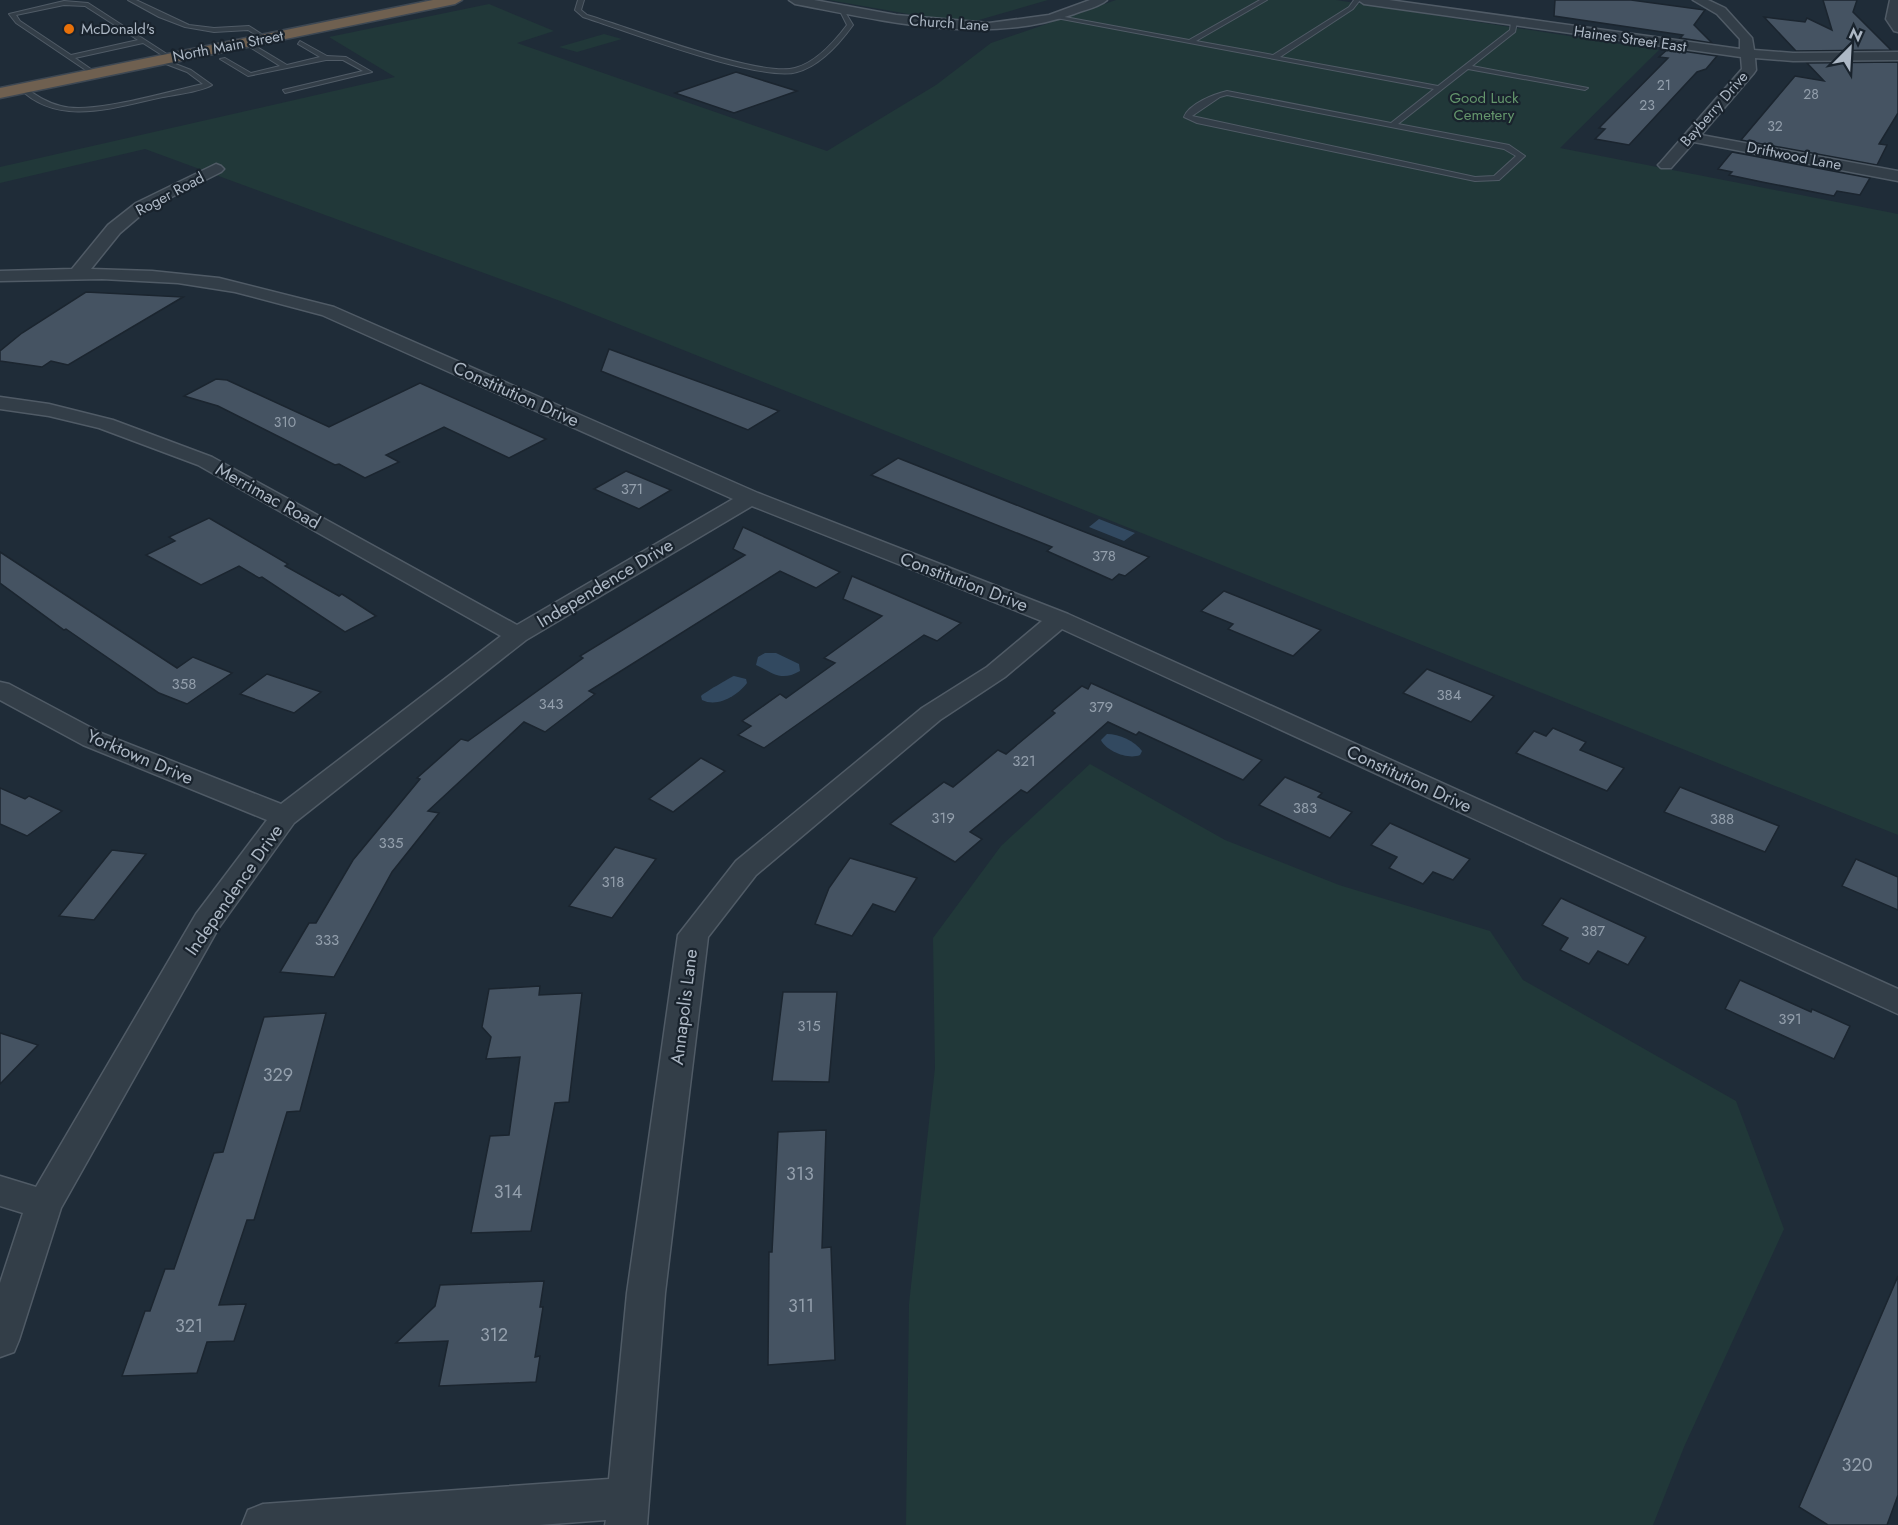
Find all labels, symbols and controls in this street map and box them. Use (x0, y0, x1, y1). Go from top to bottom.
street label: Church Lane (908, 9, 990, 37)
place label: McDonald's (81, 18, 155, 40)
north arrow (1820, 18, 1880, 78)
street label: Haines Street East (1572, 20, 1688, 58)
marker: McDonald's (62, 22, 76, 36)
text: N (1845, 22, 1866, 48)
street label: North Main Street (171, 24, 286, 68)
street label: Bayberry Drive (1675, 66, 1753, 152)
house number: 21 (1657, 75, 1671, 95)
house number: 28 (1803, 84, 1819, 104)
park label: Good Luck Cemetery (1449, 87, 1519, 126)
house number: 23 (1639, 95, 1655, 115)
house number: 32 (1767, 116, 1783, 136)
street label: Driftwood Lane (1745, 136, 1844, 176)
street label: Roger Road (132, 167, 208, 221)
street label: Constitution Drive (449, 355, 583, 433)
house number: 310 (274, 412, 296, 432)
street label: Merrimac Road (211, 456, 325, 536)
house number: 371 (621, 478, 643, 500)
street label: Independence Drive (532, 532, 678, 634)
house number: 378 (1092, 545, 1116, 567)
street label: Constitution Drive (896, 546, 1032, 618)
house number: 358 (172, 673, 196, 695)
house number: 384 (1436, 684, 1462, 706)
house number: 343 (538, 693, 564, 715)
house number: 379 (1089, 696, 1113, 718)
street label: Yorktown Drive (83, 723, 197, 791)
street label: Constitution Drive (1342, 739, 1476, 819)
house number: 321 (1012, 750, 1036, 772)
house number: 383 (1293, 797, 1317, 819)
house number: 319 (931, 807, 955, 829)
house number: 388 (1710, 808, 1734, 830)
street label: Independence Drive (179, 819, 289, 961)
house number: 335 (379, 832, 403, 854)
house number: 318 (601, 871, 625, 893)
house number: 387 (1581, 920, 1605, 942)
house number: 333 (315, 929, 339, 951)
street label: Annapolis Lane (664, 948, 704, 1066)
house number: 391 (1778, 1008, 1802, 1030)
house number: 315 (797, 1015, 821, 1037)
house number: 329 (263, 1062, 293, 1088)
house number: 313 (786, 1161, 814, 1187)
house number: 314 (494, 1179, 522, 1205)
house number: 311 (788, 1293, 814, 1319)
house number: 321 (175, 1313, 203, 1339)
house number: 312 (480, 1322, 508, 1348)
house number: 320 (1842, 1452, 1873, 1478)

